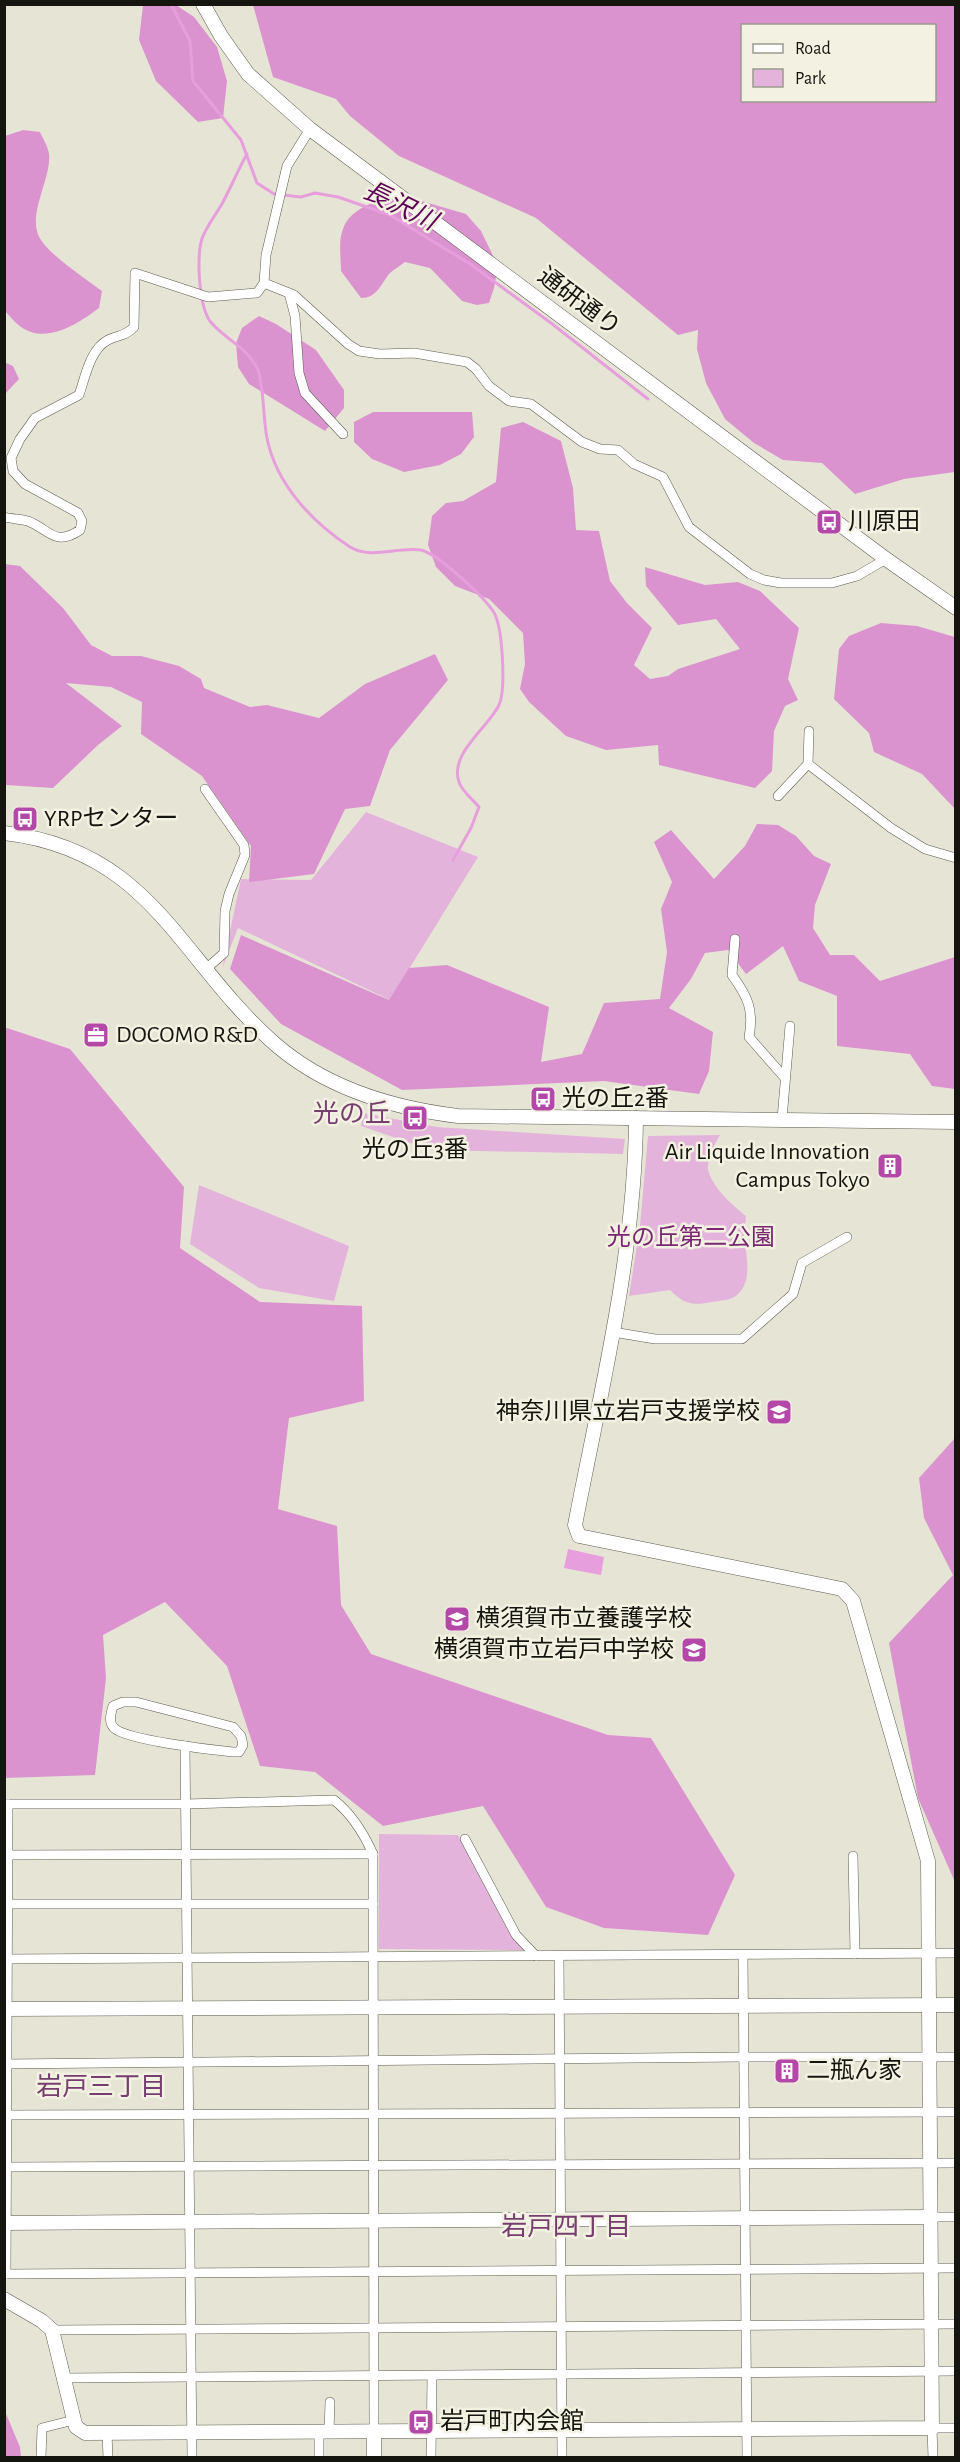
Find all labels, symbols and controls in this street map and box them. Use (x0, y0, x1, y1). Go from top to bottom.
legend (741, 24, 936, 102)
text: Road (795, 40, 831, 58)
text: Park (795, 70, 827, 88)
water label: 長沢川 (359, 176, 444, 236)
street label: 通研通り (533, 263, 625, 340)
bus stop icon: 川原田 (814, 507, 844, 537)
place label: 川原田 (848, 510, 920, 534)
bus stop icon: YRPセンター (10, 804, 40, 834)
place label: YRPセンター (44, 806, 178, 831)
office icon: DOCOMO R&D (81, 1020, 111, 1050)
place label: DOCOMO R&D (116, 1023, 258, 1047)
bus stop icon: 光の丘2番 (528, 1084, 558, 1114)
place label: 光の丘2番 (562, 1085, 669, 1111)
district label: 光の丘 (313, 1100, 391, 1127)
bus stop icon: 光の丘3番 (400, 1103, 430, 1133)
place label: 光の丘3番 (362, 1136, 468, 1162)
place label: Air Liquide Innovation Campus Tokyo (665, 1140, 870, 1192)
building icon: Air Liquide Innovation Campus Tokyo (875, 1151, 905, 1181)
park label: 光の丘第二公園 (607, 1224, 775, 1250)
school or university icon: 神奈川県立岩戸支援学校 (764, 1397, 794, 1427)
place label: 神奈川県立岩戸支援学校 (496, 1398, 760, 1424)
school or university icon: 横須賀市立養護学校 (442, 1604, 472, 1634)
place label: 横須賀市立養護学校 (476, 1605, 692, 1631)
school or university icon: 横須賀市立岩戸中学校 (679, 1635, 709, 1665)
place label: 横須賀市立岩戸中学校 (434, 1636, 674, 1662)
building icon: 二瓶ん家 (772, 2056, 802, 2086)
place label: 二瓶ん家 (806, 2057, 902, 2083)
district label: 岩戸三丁目 (36, 2073, 166, 2100)
district label: 岩戸四丁目 (501, 2213, 631, 2240)
bus stop icon: 岩戸町内会館 (406, 2407, 436, 2437)
place label: 岩戸町内会館 (440, 2408, 584, 2434)

